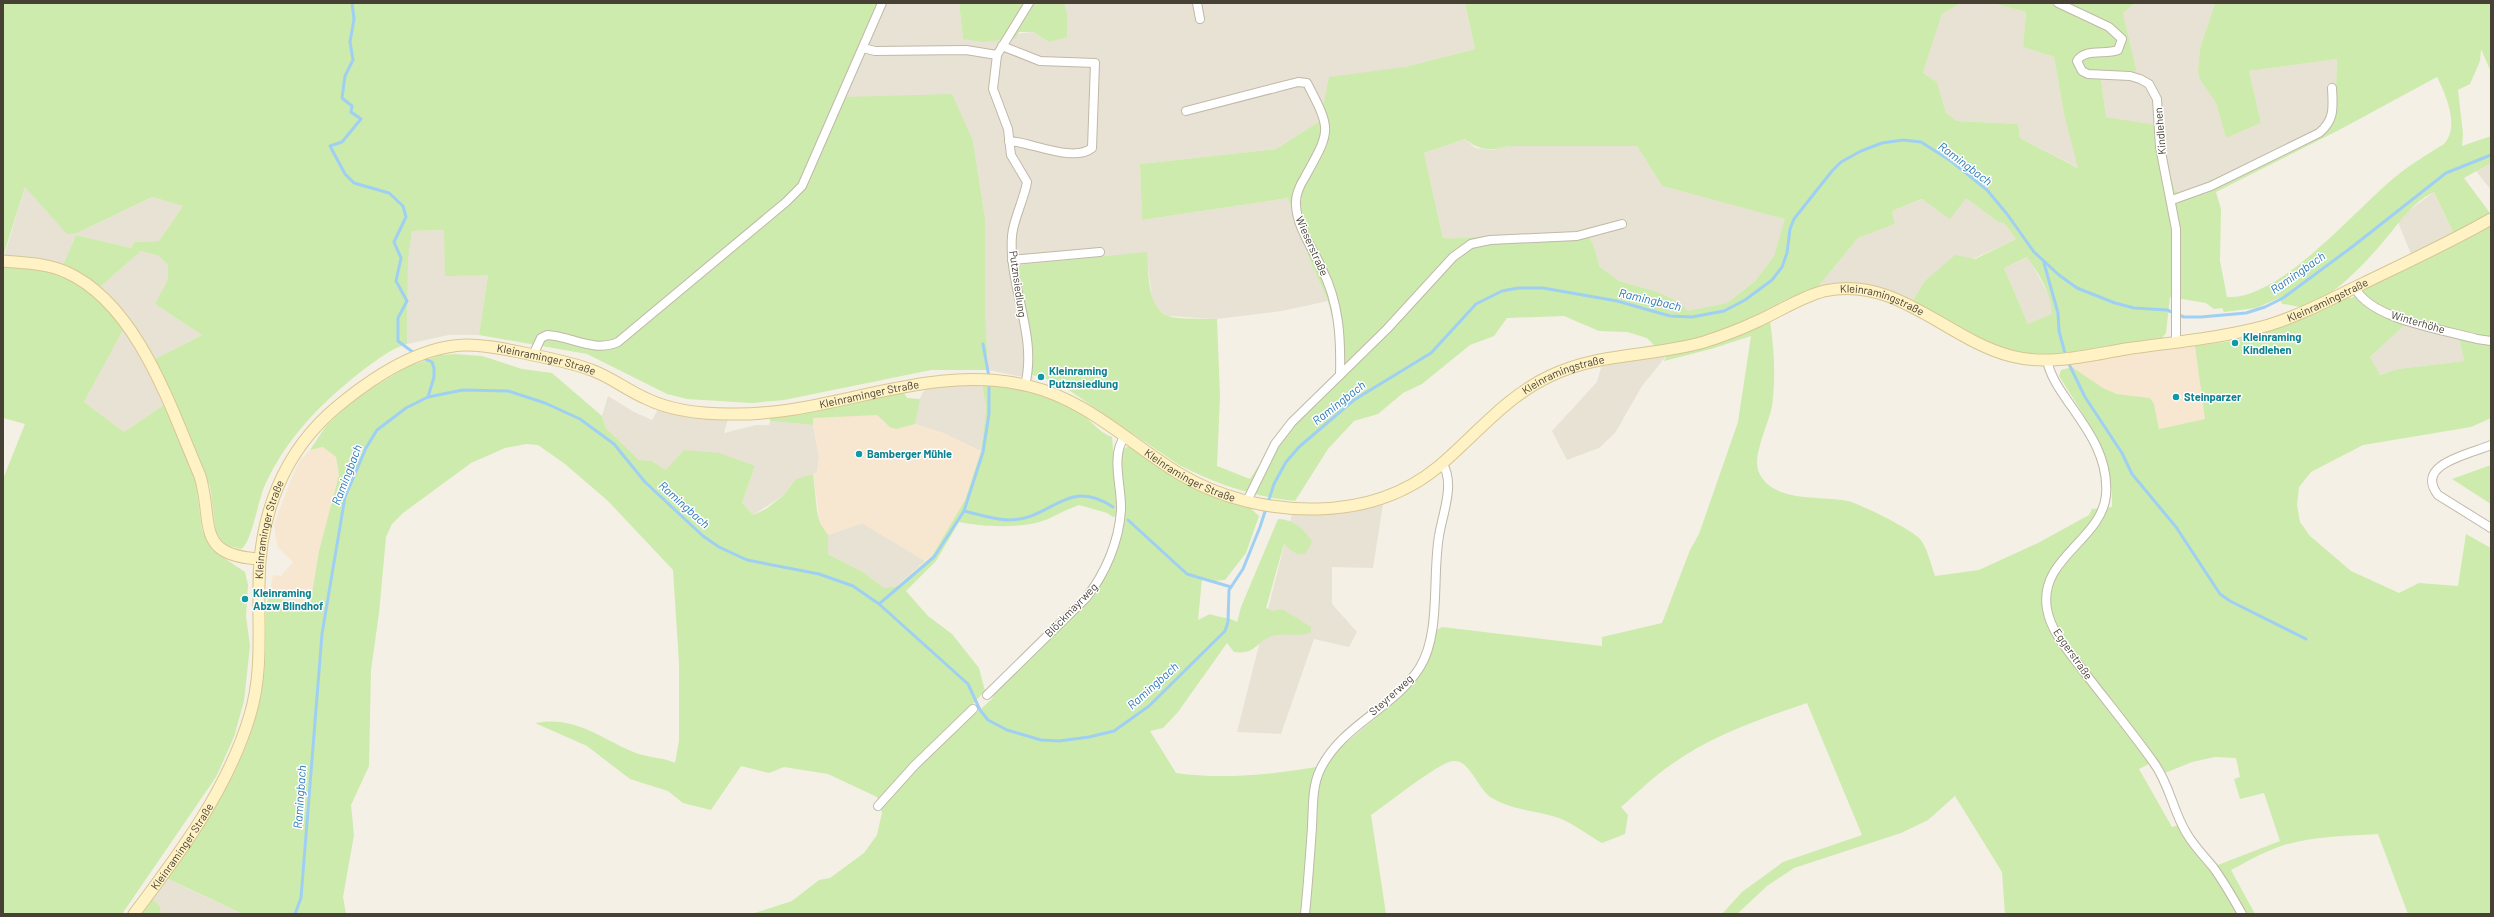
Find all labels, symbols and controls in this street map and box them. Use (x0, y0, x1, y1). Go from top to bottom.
street label: Kindlehen (2151, 107, 2168, 155)
water label: Ramingbach (1936, 138, 1995, 188)
street label: Wieserstraße (1293, 214, 1332, 278)
water label: Ramingbach (2267, 248, 2327, 296)
street label: Putznsiedlung (1007, 250, 1030, 318)
street label: Kleinramingstraße (2285, 275, 2370, 324)
street label: Kleinramingstraße (1840, 281, 1927, 318)
water label: Ramingbach (1618, 285, 1683, 313)
street label: Winterhöhe (2390, 308, 2447, 335)
place label: Kleinraming Kindlehen (2243, 330, 2301, 356)
marker: Kleinraming Kindlehen (2230, 338, 2240, 348)
street label: Kleinraminger Straße (496, 341, 598, 377)
street label: Kleinramingstraße (1519, 352, 1606, 397)
place label: Kleinraming Putznsiedlung (1049, 364, 1118, 390)
marker: Kleinraming Putznsiedlung (1036, 372, 1046, 382)
street label: Kleinraminger Straße (818, 377, 920, 410)
water label: Ramingbach (1309, 377, 1368, 427)
place label: Steinparzer (2184, 390, 2242, 403)
marker: Steinparzer (2171, 392, 2181, 402)
water label: Ramingbach (328, 442, 364, 507)
street label: Kleinraminger Straße (1142, 446, 1237, 504)
place label: Bamberger Mühle (867, 447, 952, 460)
marker: Bamberger Mühle (854, 449, 864, 459)
street label: Kleinraminger Straße (252, 478, 286, 579)
water label: Ramingbach (656, 478, 713, 531)
street label: Blöckmayrweg (1042, 580, 1100, 639)
place label: Kleinraming Abzw Blindhof (253, 586, 323, 612)
marker: Kleinraming Abzw Blindhof (240, 594, 250, 604)
street label: Eggerstraße (2051, 626, 2096, 682)
water label: Ramingbach (1124, 659, 1181, 712)
street label: Steyrerweg (1366, 671, 1415, 718)
water label: Ramingbach (290, 765, 308, 829)
street label: Kleinraminger Straße (148, 801, 215, 892)

